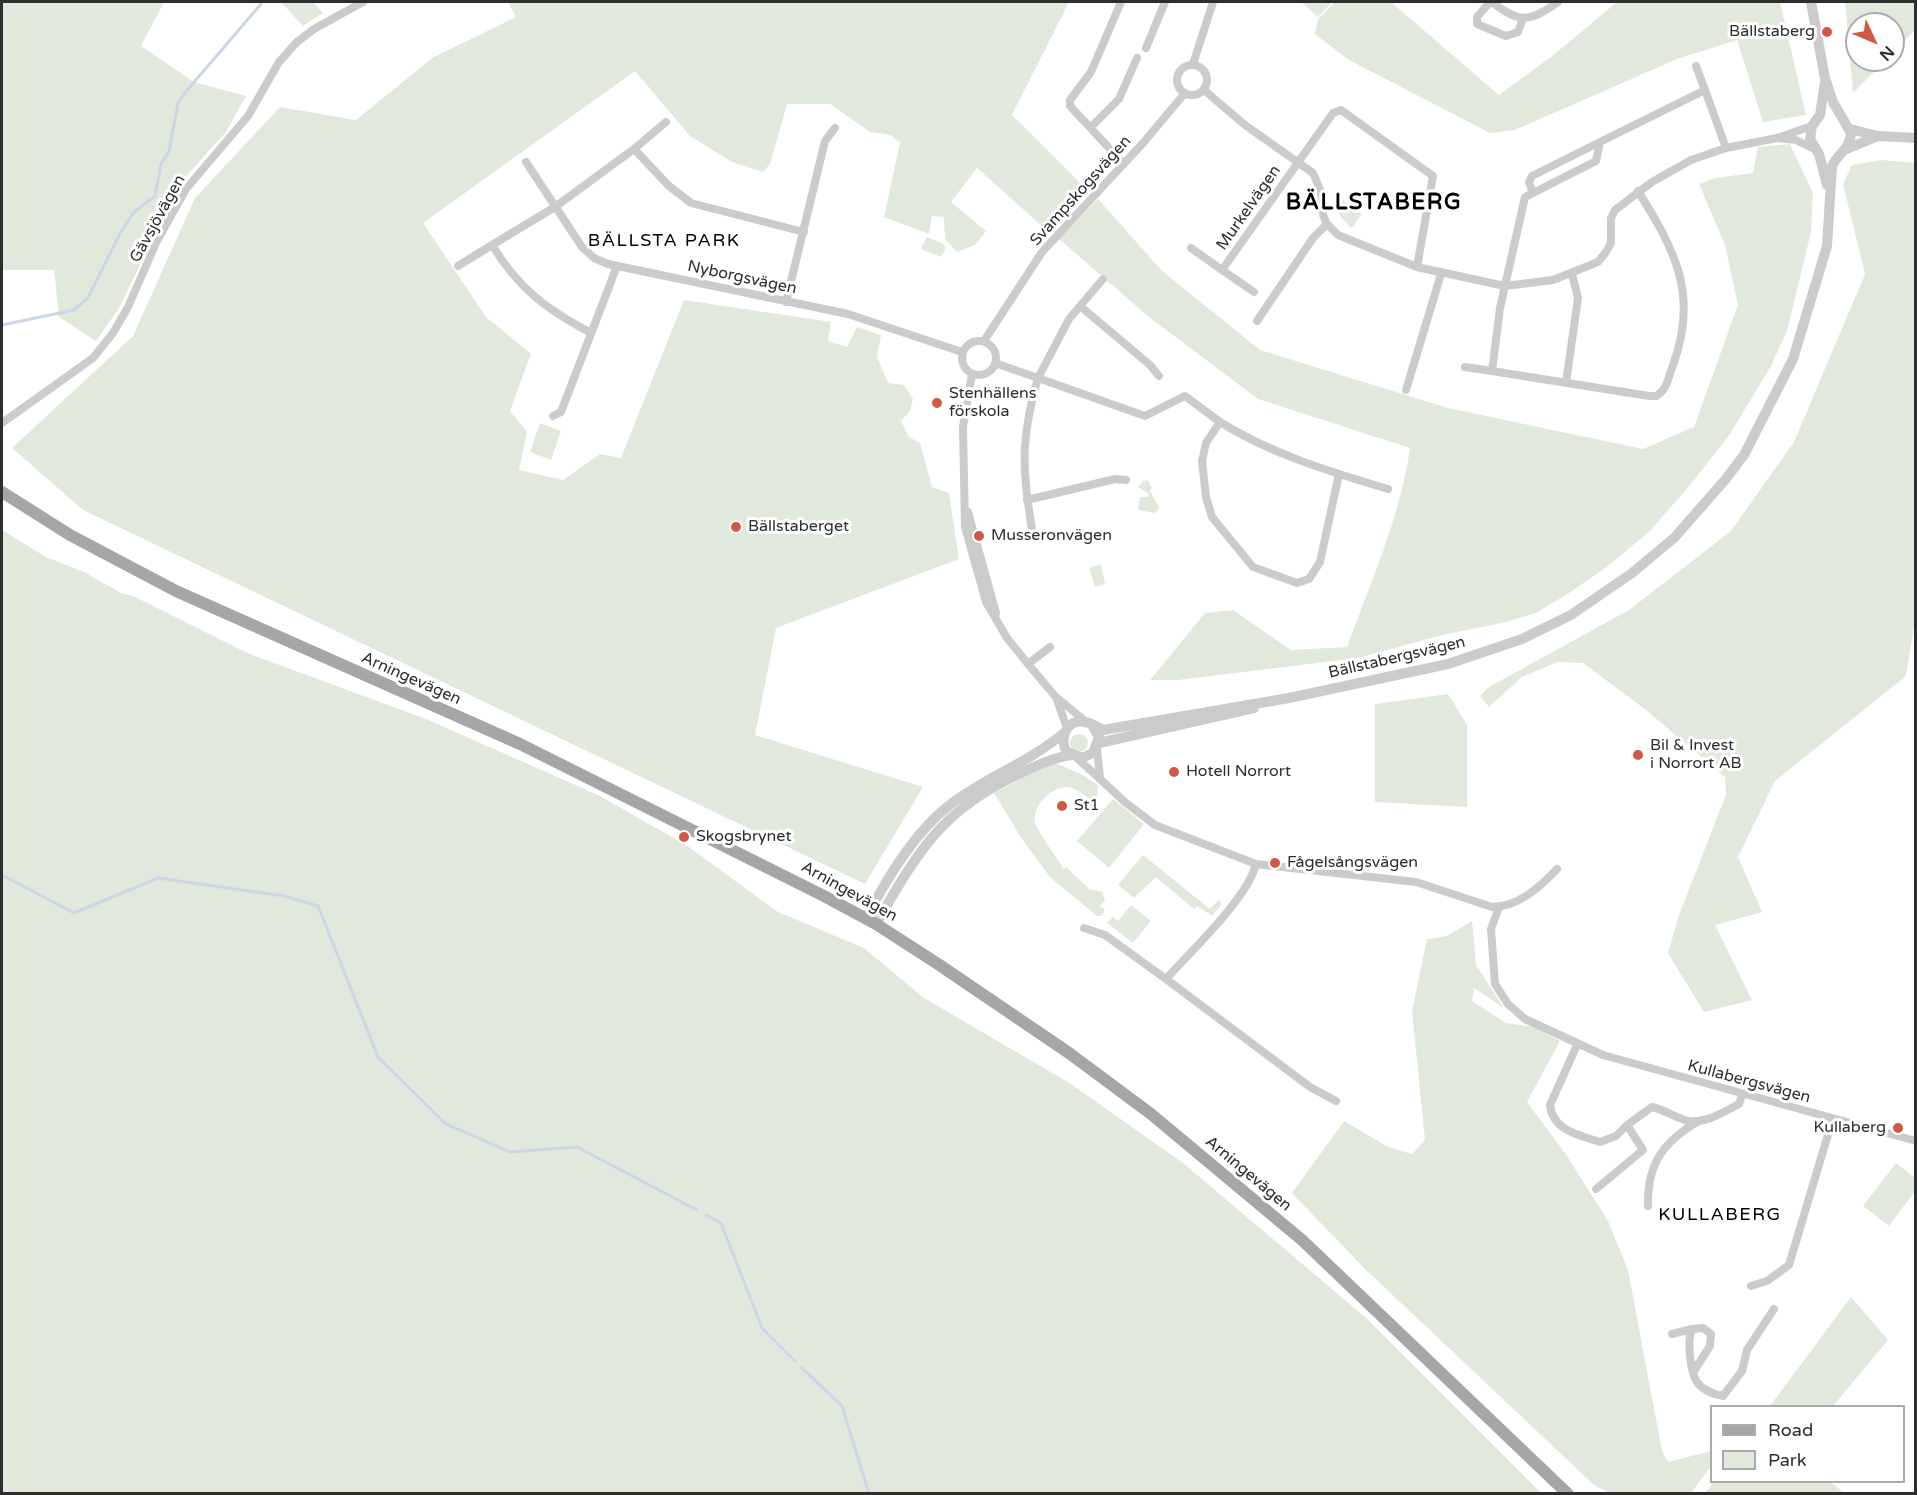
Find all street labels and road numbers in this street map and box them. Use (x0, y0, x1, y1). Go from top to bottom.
street label: Svampskogsvägen (1027, 132, 1135, 250)
street label: Murkelvägen (1213, 162, 1285, 254)
street label: Gävsjövägen (126, 172, 190, 266)
street label: Nyborgsvägen (686, 257, 798, 299)
street label: Bällstabergsvägen (1327, 633, 1467, 683)
street label: Arningevägen (358, 649, 464, 709)
street label: Arningevägen (798, 858, 900, 926)
street label: Kullabergsvägen (1685, 1056, 1813, 1108)
street label: Arningevägen (1201, 1132, 1295, 1216)

